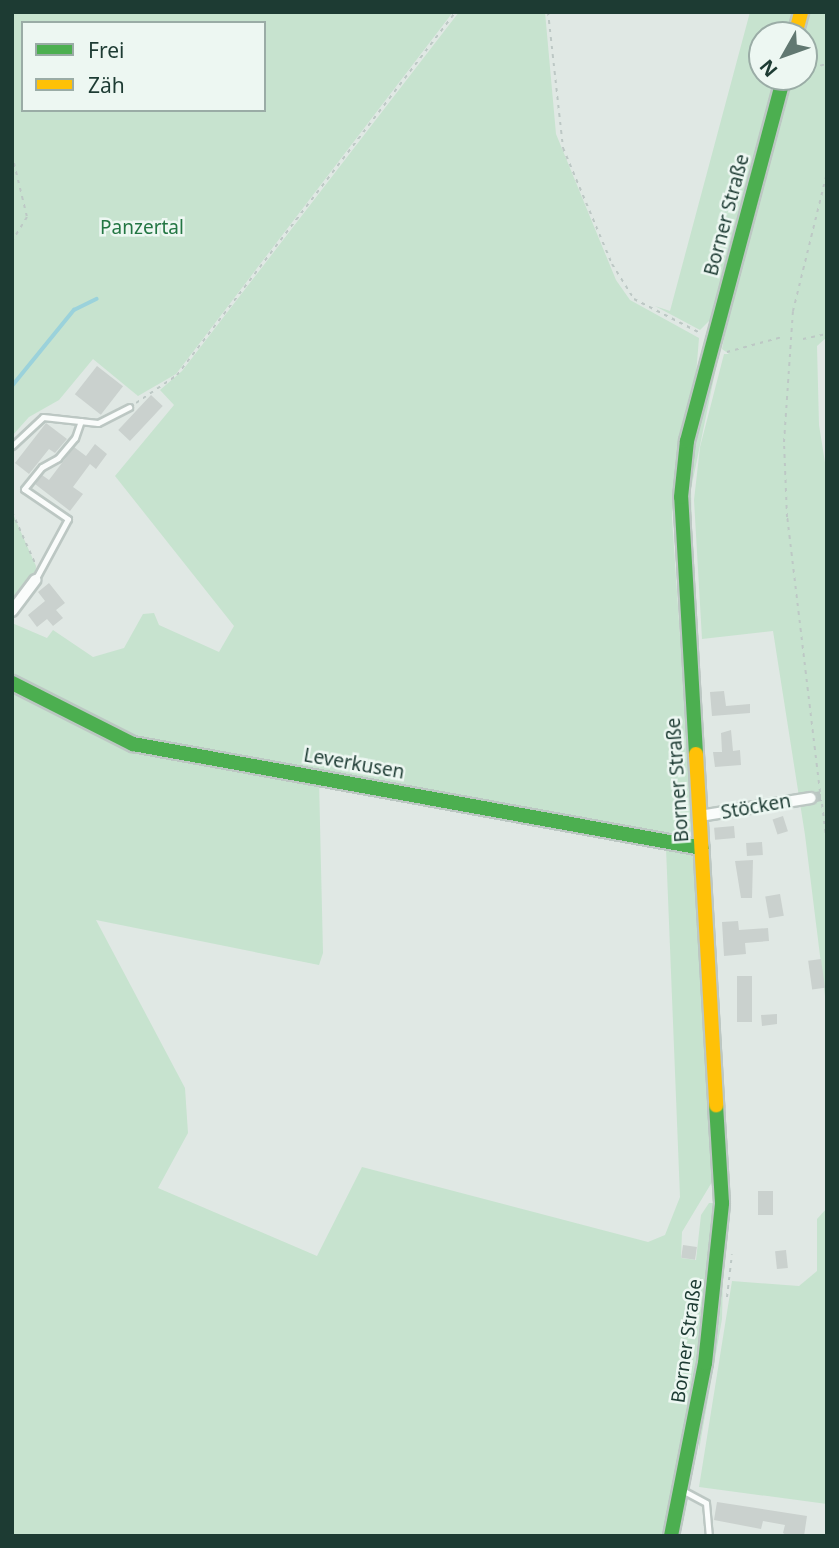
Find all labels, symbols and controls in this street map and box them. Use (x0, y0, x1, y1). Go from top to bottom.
legend (21, 21, 266, 112)
north arrow (748, 21, 818, 91)
text: Frei (88, 36, 124, 64)
text: N (754, 54, 783, 82)
text: Zäh (88, 71, 125, 99)
street label: Borner Straße (700, 152, 754, 278)
park label: Panzertal (100, 217, 184, 239)
street label: Borner Straße (662, 717, 694, 843)
street label: Leverkusen (302, 744, 406, 784)
street label: Stöcken (719, 790, 793, 824)
street label: Borner Straße (667, 1277, 707, 1405)

